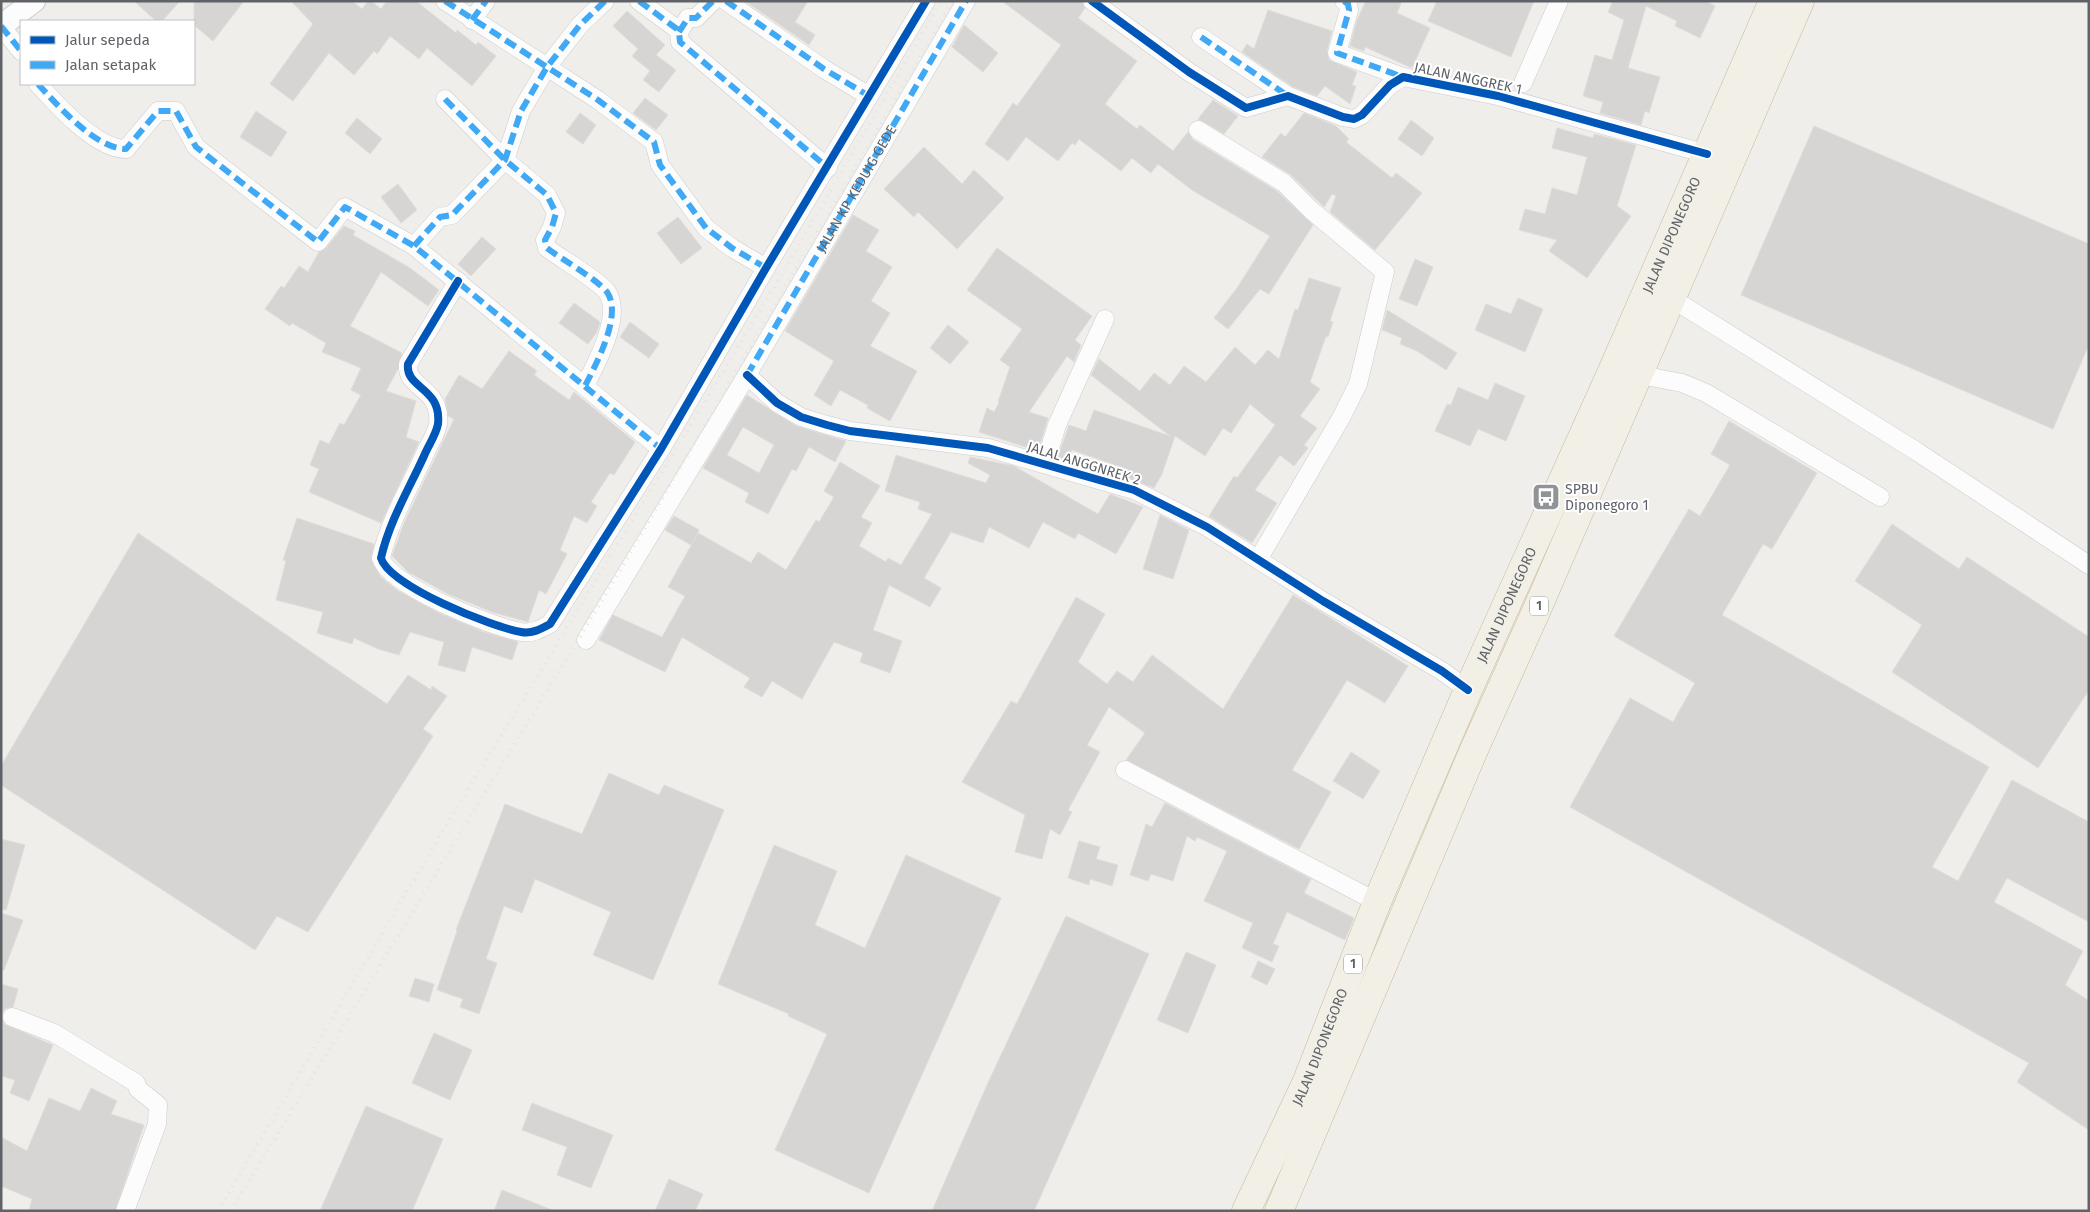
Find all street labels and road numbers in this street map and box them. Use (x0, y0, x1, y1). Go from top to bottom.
street label: JALAN ANGGREK 1 (1412, 59, 1523, 98)
street label: JALAN KP KEDUIG GEDE (813, 122, 900, 255)
street label: JALAN DIPONEGORO (1639, 174, 1705, 296)
street label: JALAL ANGGNREK 2 (1025, 438, 1143, 489)
street label: JALAN DIPONEGORO (1473, 544, 1540, 666)
road number: 1 (1530, 596, 1548, 616)
road number: 1 (1344, 954, 1362, 974)
street label: JALAN DIPONEGORO (1289, 986, 1351, 1109)

